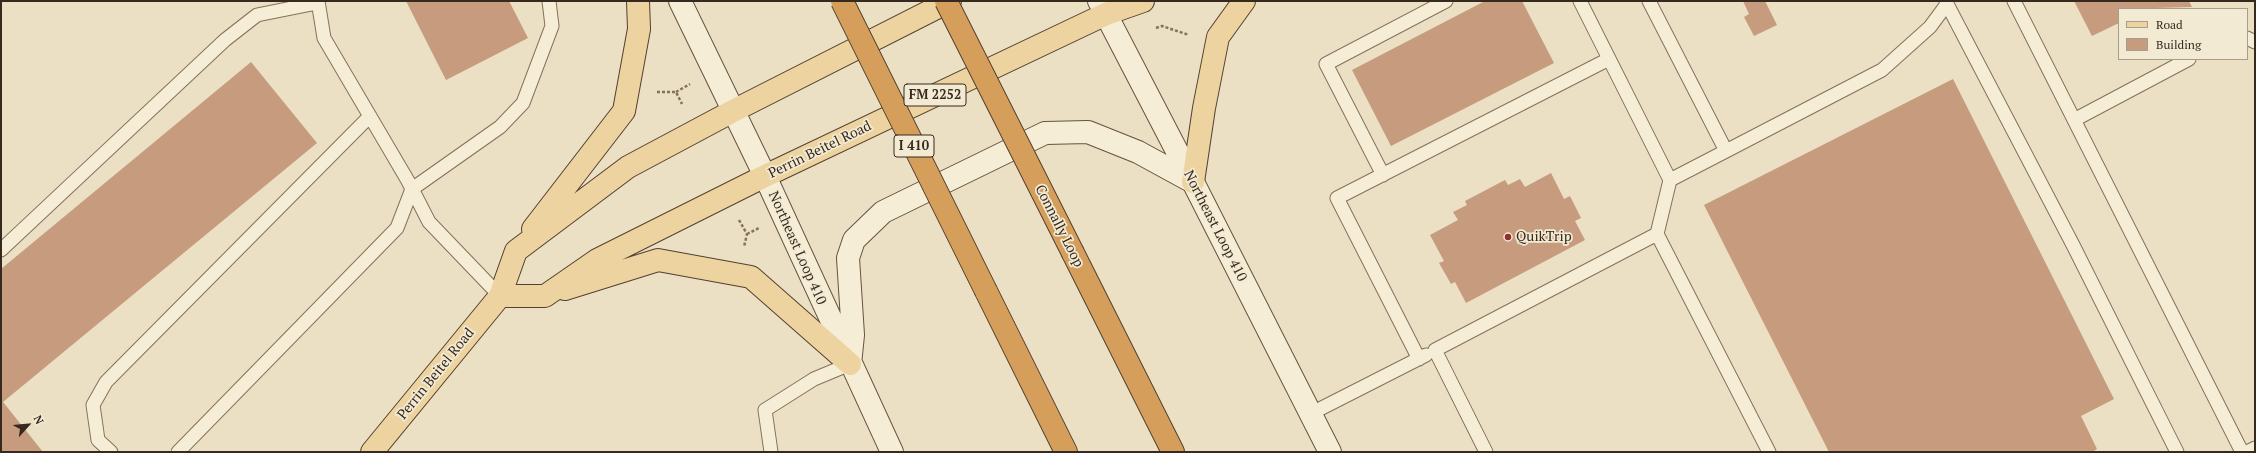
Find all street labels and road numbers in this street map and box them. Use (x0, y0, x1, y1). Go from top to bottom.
road number: FM 2252 (904, 84, 966, 106)
street label: Perrin Beitel Road (766, 118, 874, 182)
road number: I 410 (894, 135, 934, 157)
street label: Northeast Loop 410 (1180, 168, 1250, 284)
street label: Connally Loop (1031, 182, 1087, 270)
street label: Northeast Loop 410 (764, 189, 830, 307)
street label: Perrin Beitel Road (394, 325, 478, 423)

